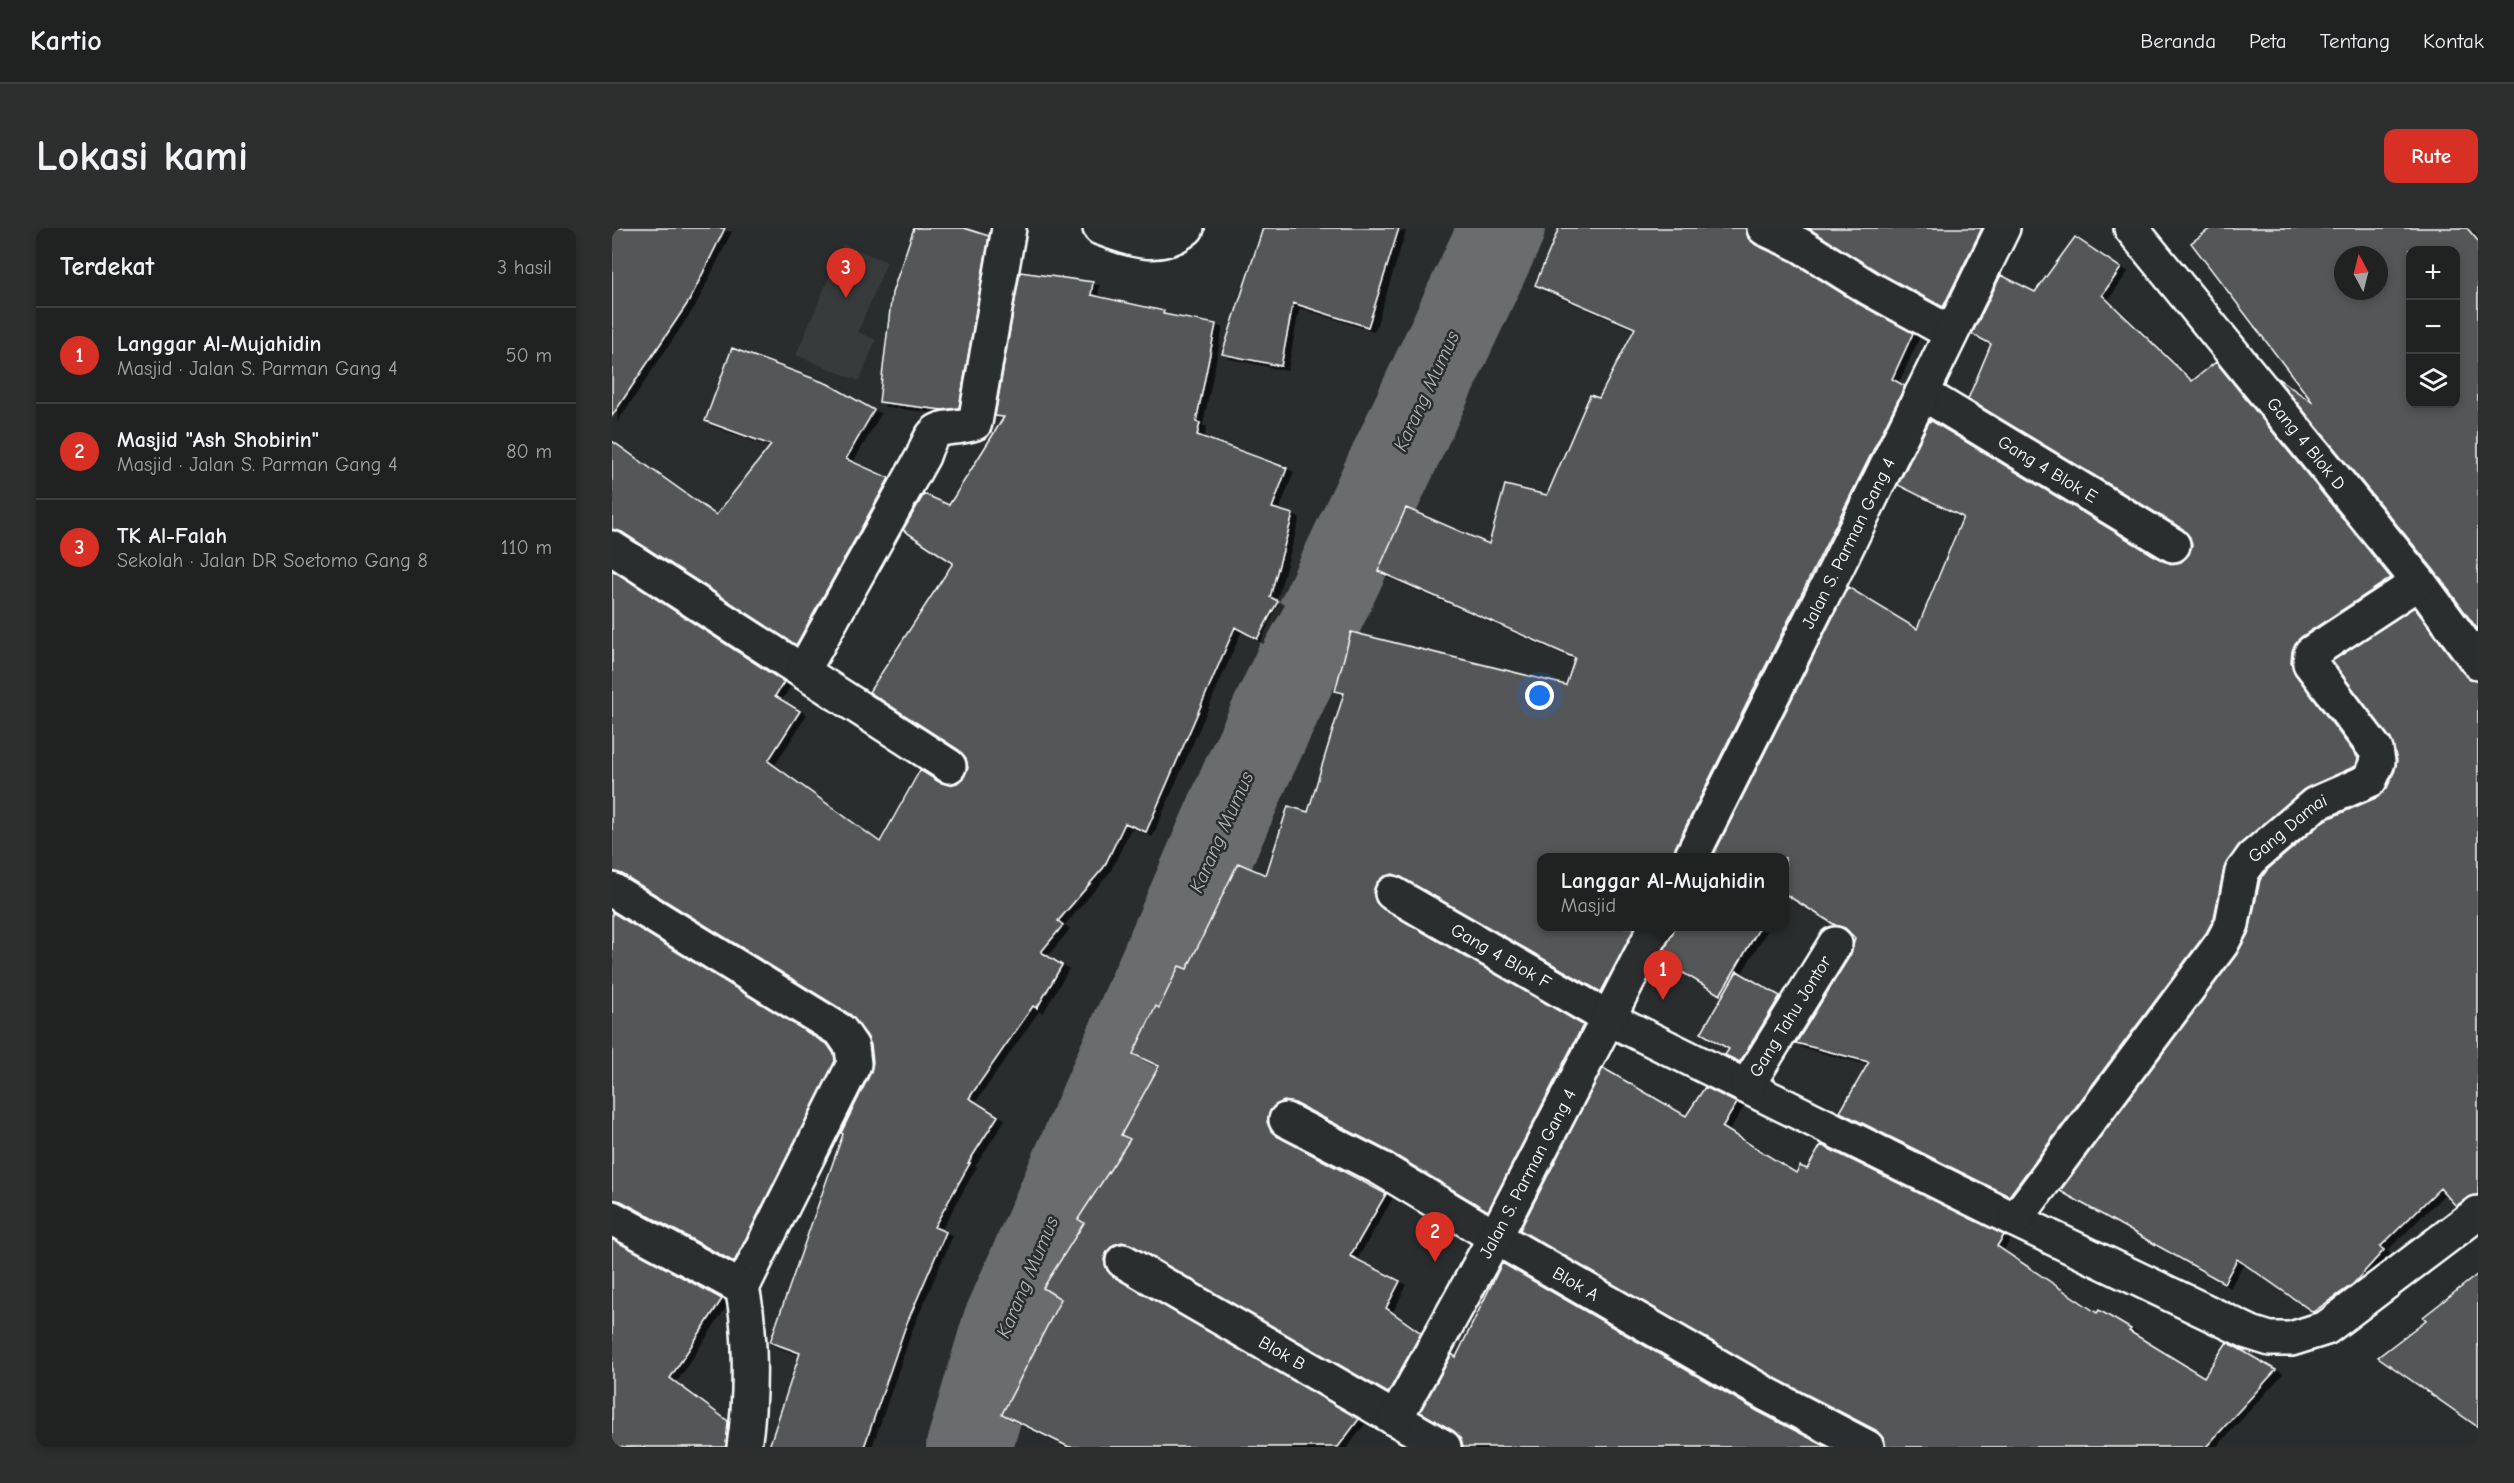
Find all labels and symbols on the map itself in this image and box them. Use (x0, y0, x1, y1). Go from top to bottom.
north arrow (2334, 246, 2388, 300)
pin: 3 (826, 248, 866, 298)
water label: Karang Mumus (1389, 327, 1465, 455)
street label: Gang 4 Blok D (2262, 393, 2350, 494)
street label: Gang 4 Blok E (1994, 431, 2101, 508)
street label: Jalan S. Parman Gang 4 (1798, 455, 1900, 632)
your location (1525, 681, 1554, 710)
water label: Karang Mumus (1185, 768, 1259, 896)
street label: Gang Damai (2244, 790, 2330, 867)
street label: Gang 4 Blok F (1447, 919, 1555, 994)
pin: 1 (1644, 950, 1682, 1000)
street label: Gang Tahu Jontor (1745, 951, 1837, 1081)
street label: Jalan S. Parman Gang 4 (1475, 1086, 1581, 1262)
water label: Karang Mumus (991, 1212, 1064, 1342)
pin: 2 (1416, 1212, 1454, 1262)
street label: Blok A (1549, 1263, 1602, 1306)
street label: Blok B (1255, 1332, 1309, 1375)

